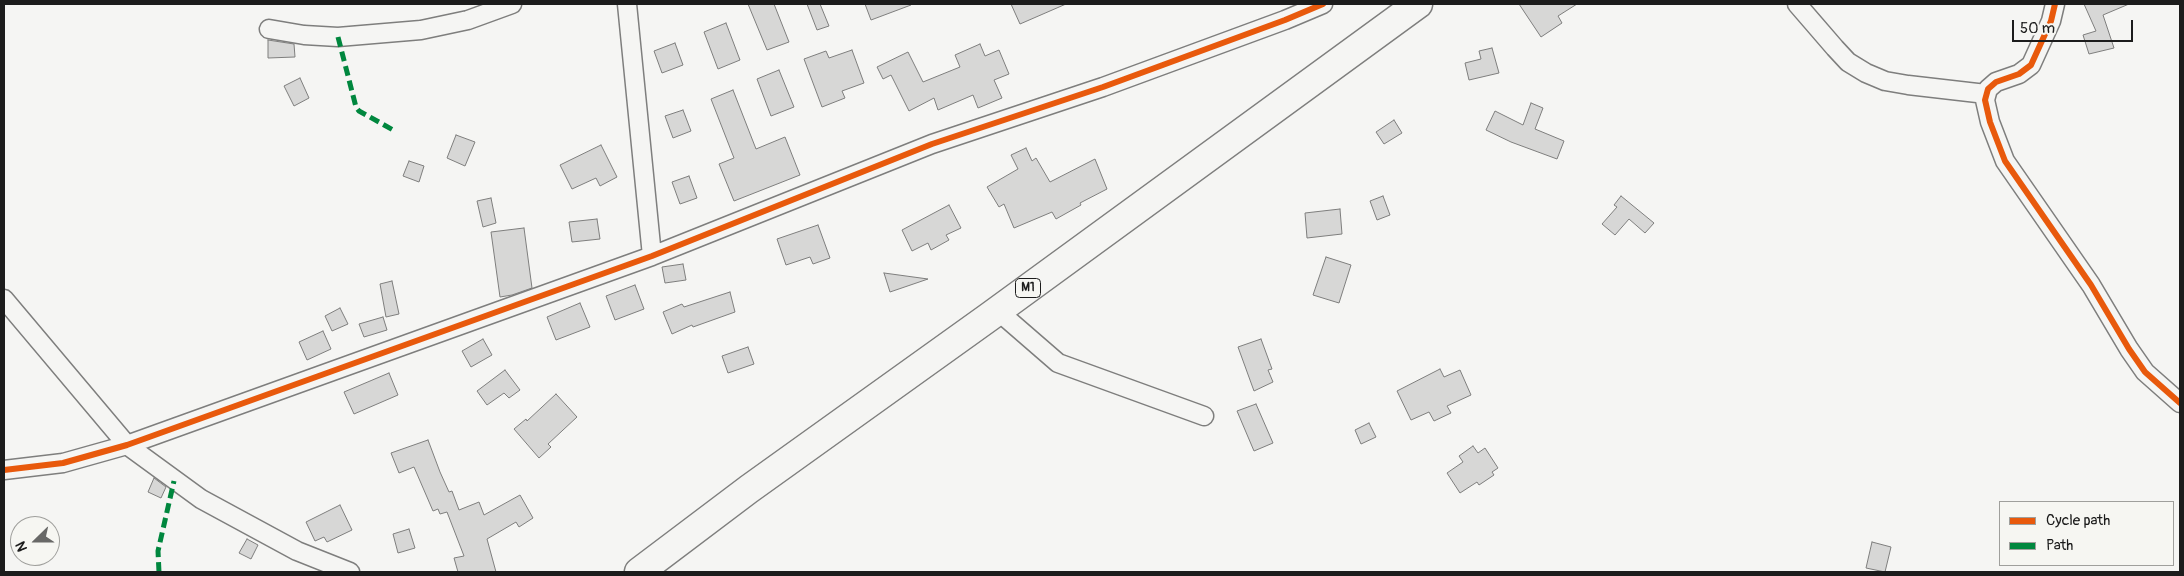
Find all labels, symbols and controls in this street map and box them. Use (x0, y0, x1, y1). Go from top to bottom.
scale bar (2014, 10, 2135, 42)
text: 50 m (2020, 19, 2055, 38)
road number: M1 (1016, 278, 1040, 298)
legend (1999, 501, 2174, 566)
text: Cycle path (2046, 511, 2110, 530)
north arrow (10, 516, 60, 566)
text: Path (2046, 536, 2073, 555)
text: N (12, 539, 31, 554)

